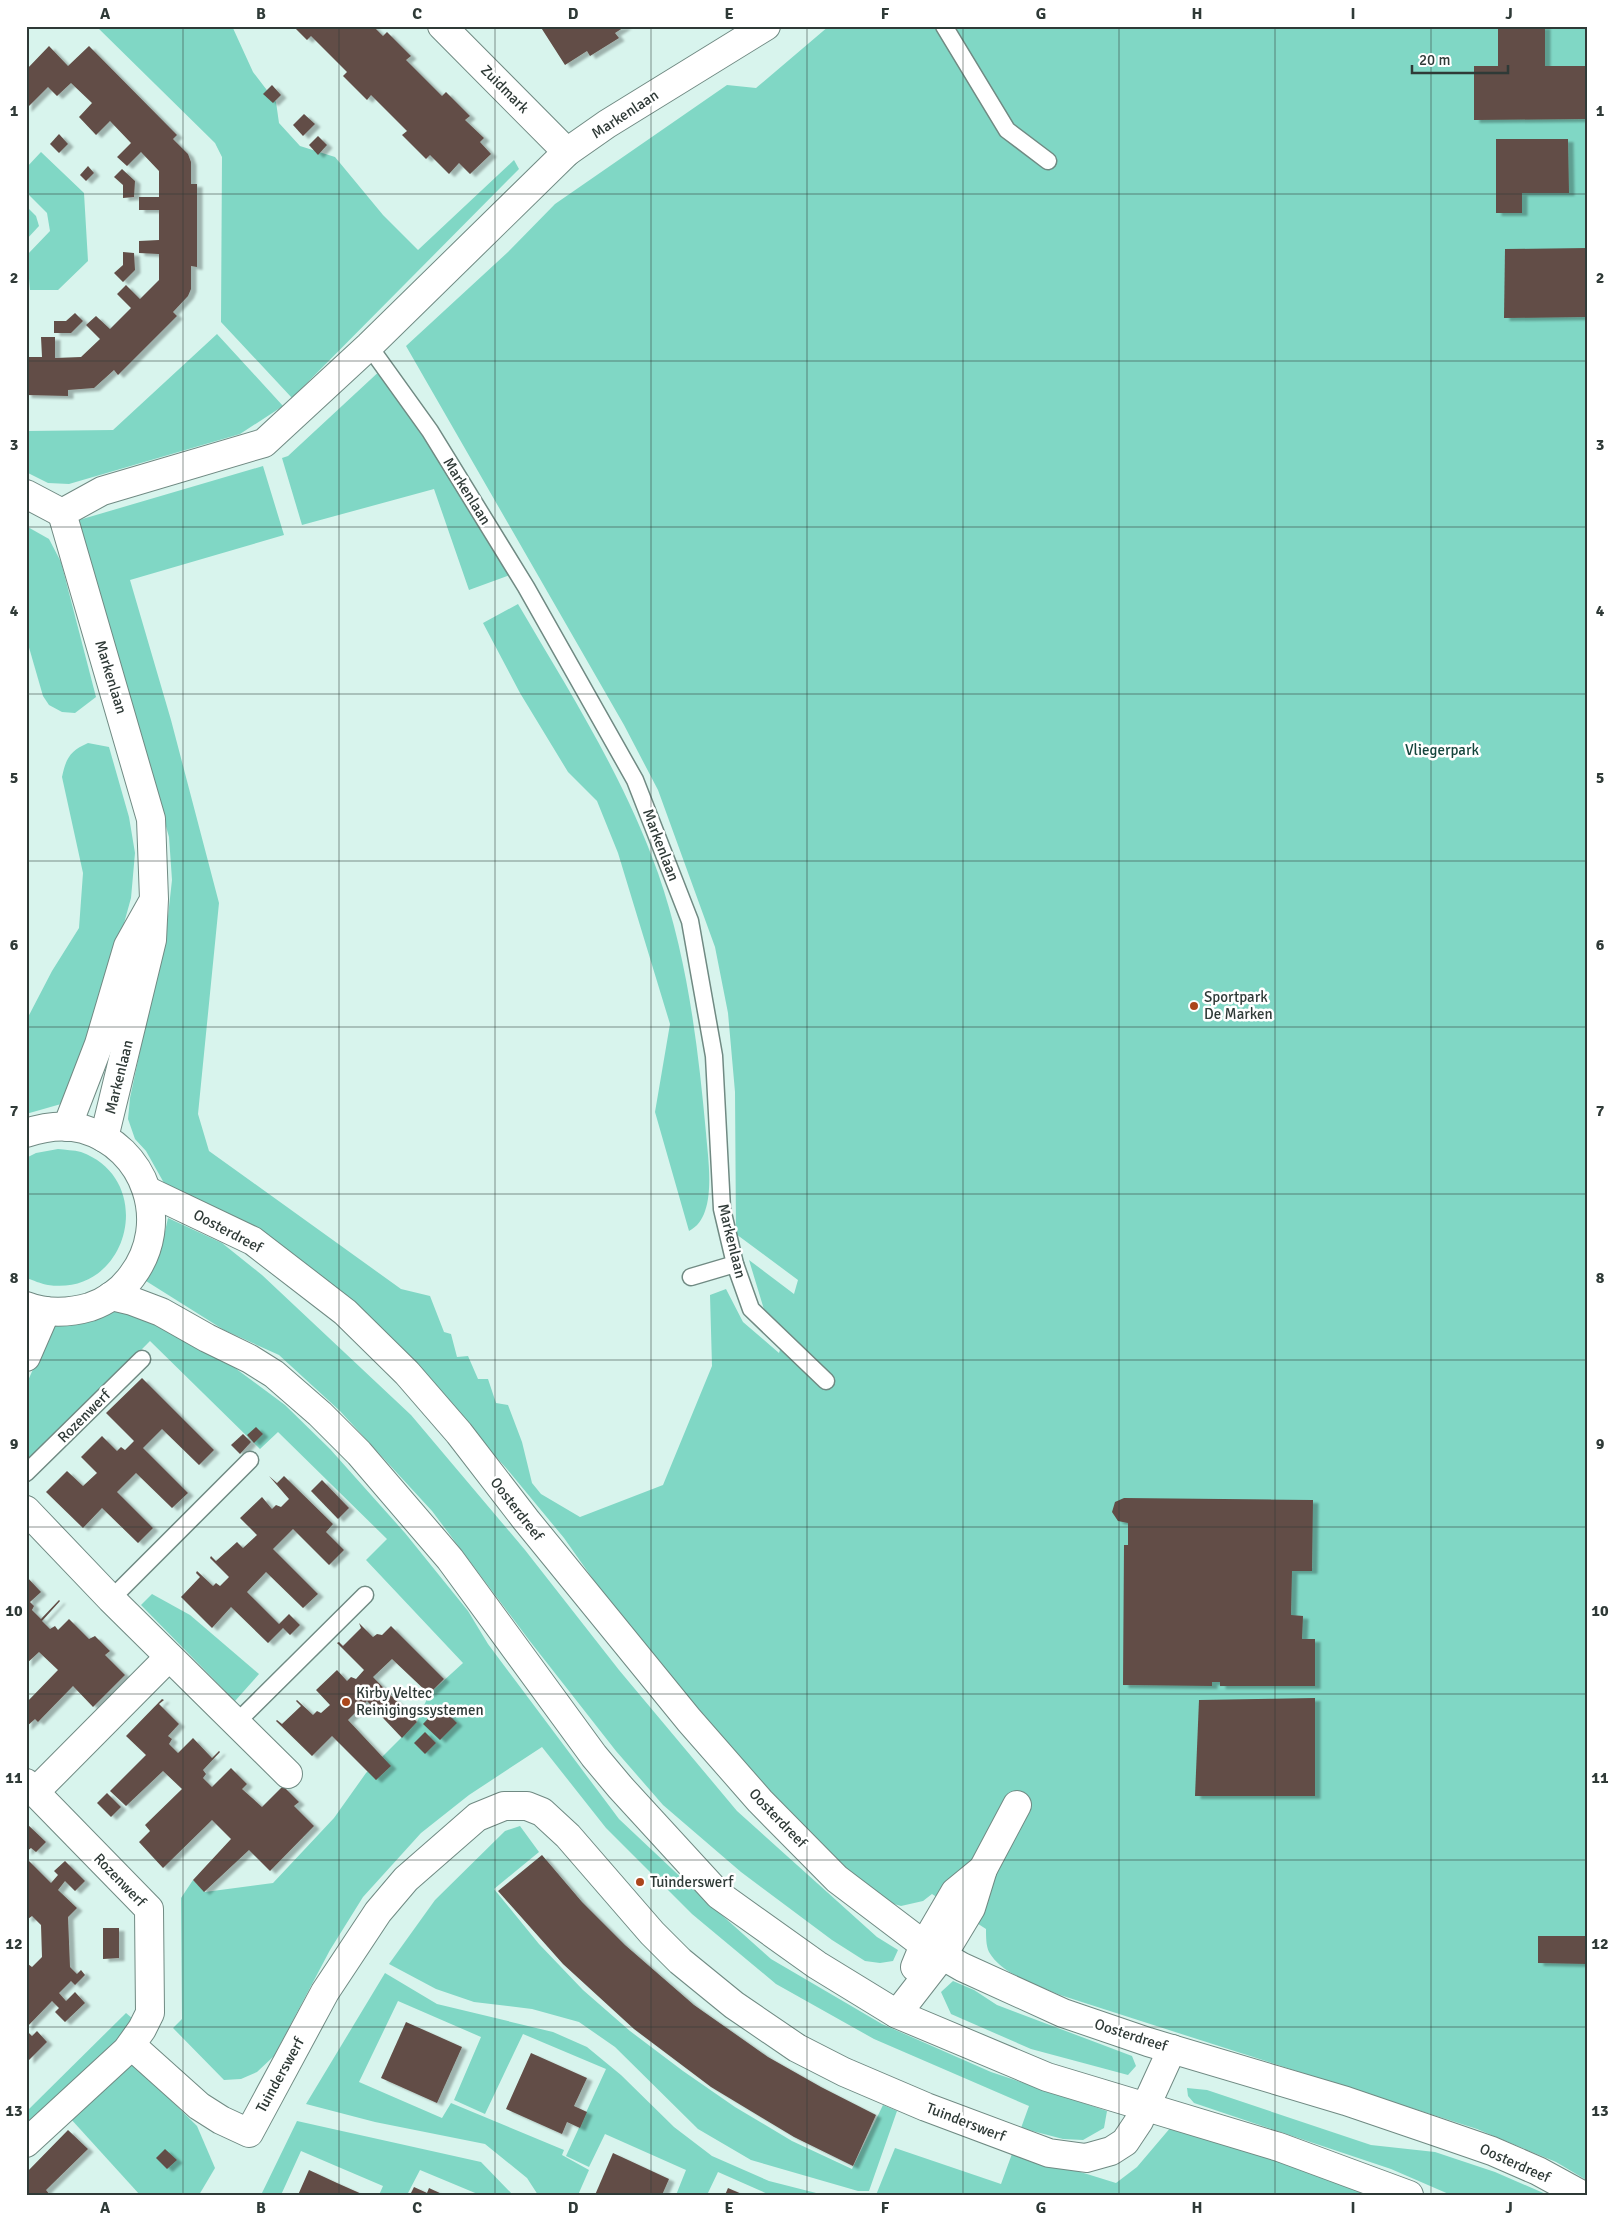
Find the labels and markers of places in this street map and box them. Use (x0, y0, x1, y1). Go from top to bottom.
place label: Sportpark De Marken (1204, 988, 1273, 1023)
marker: Sportpark De Marken (1188, 1000, 1200, 1012)
place label: Kirby Veltec Reinigingssystemen (356, 1684, 484, 1719)
marker: Kirby Veltec Reinigingssystemen (340, 1696, 352, 1708)
place label: Tuinderswerf (650, 1873, 734, 1891)
marker: Tuinderswerf (634, 1876, 646, 1888)

